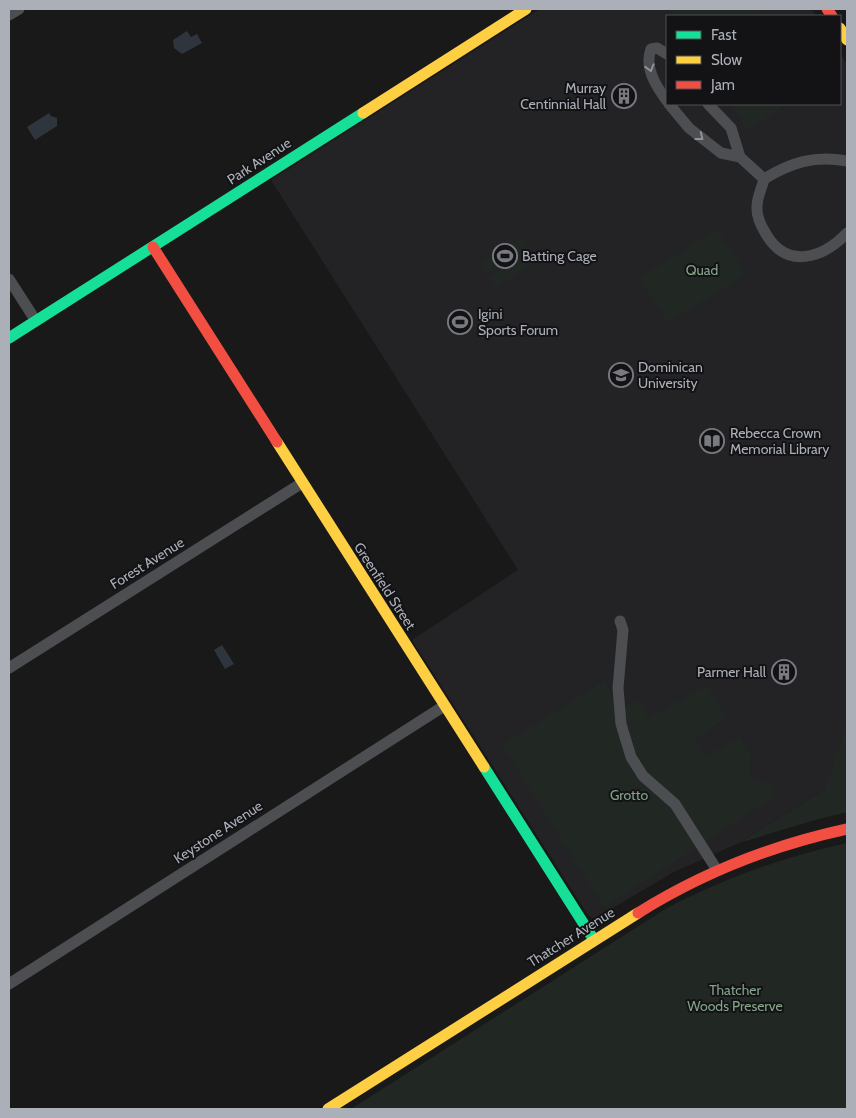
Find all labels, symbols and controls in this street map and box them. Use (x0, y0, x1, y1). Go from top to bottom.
legend (666, 15, 841, 105)
text: Fast (711, 26, 736, 44)
text: Slow (711, 51, 742, 69)
one-way arrow (645, 63, 655, 72)
text: Jam (710, 76, 735, 94)
place label: Murray Centinnial Hall (520, 79, 607, 113)
building icon: Murray Centinnial Hall (611, 83, 637, 109)
one-way arrow (694, 131, 704, 140)
street label: Park Avenue (224, 134, 294, 188)
sports icon: Batting Cage (492, 243, 518, 269)
place label: Batting Cage (522, 247, 597, 265)
park label: Quad (686, 261, 718, 279)
place label: Igini Sports Forum (478, 305, 558, 339)
sports icon: Igini Sports Forum (447, 309, 473, 335)
place label: Dominican University (638, 358, 703, 392)
school or university icon: Dominican University (608, 362, 634, 388)
place label: Rebecca Crown Memorial Library (730, 424, 829, 458)
library icon: Rebecca Crown Memorial Library (699, 428, 725, 454)
street label: Forest Avenue (107, 533, 187, 593)
street label: Greenfield Street (350, 539, 420, 633)
building icon: Parmer Hall (771, 659, 797, 685)
place label: Parmer Hall (697, 663, 767, 681)
park label: Grotto (610, 786, 648, 804)
street label: Keystone Avenue (170, 797, 266, 867)
street label: Thatcher Avenue (524, 903, 618, 971)
park label: Thatcher Woods Preserve (687, 981, 783, 1015)

